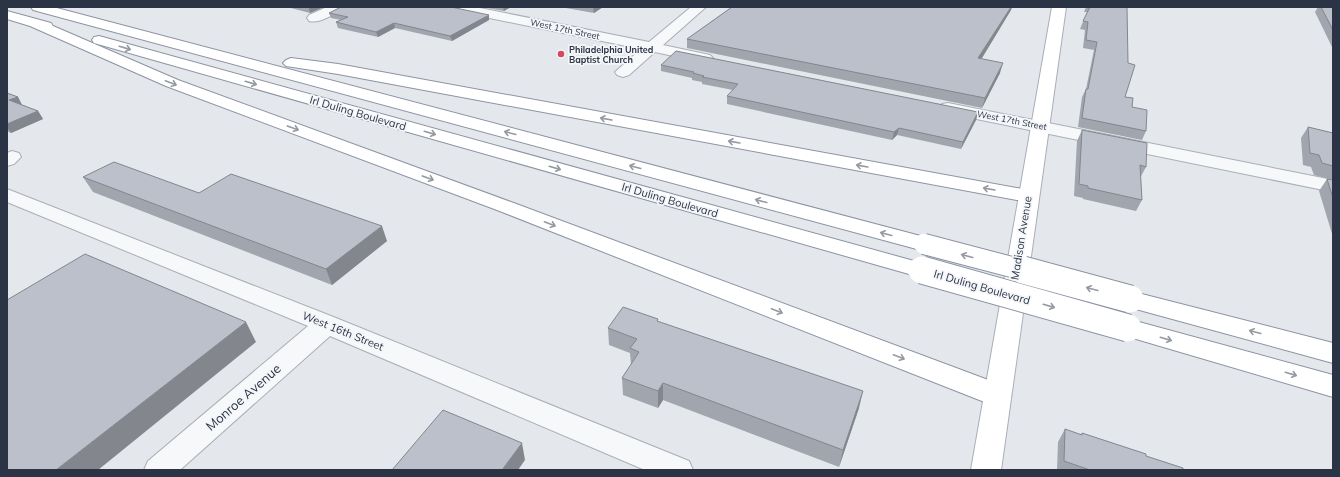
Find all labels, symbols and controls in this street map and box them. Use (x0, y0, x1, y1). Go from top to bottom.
street label: West 17th Street (529, 16, 601, 42)
place label: Philadelphia United Baptist Church (569, 44, 653, 65)
one-way arrow (119, 45, 132, 52)
marker: Philadelphia United Baptist Church (556, 49, 566, 59)
one-way arrow (165, 79, 177, 87)
one-way arrow (244, 80, 257, 87)
street label: Irl Duling Boulevard (308, 93, 408, 133)
street label: West 17th Street (976, 108, 1048, 132)
one-way arrow (600, 115, 613, 123)
one-way arrow (286, 125, 299, 132)
one-way arrow (503, 129, 516, 137)
one-way arrow (423, 130, 436, 137)
one-way arrow (728, 138, 741, 146)
one-way arrow (855, 162, 868, 170)
one-way arrow (629, 163, 642, 170)
one-way arrow (548, 165, 561, 172)
one-way arrow (421, 175, 434, 182)
street label: Irl Duling Boulevard (620, 180, 720, 220)
one-way arrow (983, 185, 996, 193)
street label: Madison Avenue (1007, 195, 1035, 281)
one-way arrow (754, 196, 767, 204)
one-way arrow (543, 220, 555, 228)
one-way arrow (880, 230, 893, 238)
one-way arrow (960, 252, 973, 259)
street label: Irl Duling Boulevard (932, 267, 1032, 307)
one-way arrow (1086, 285, 1099, 292)
one-way arrow (1042, 303, 1055, 310)
street label: West 16th Street (300, 308, 386, 354)
one-way arrow (771, 308, 783, 316)
one-way arrow (1249, 328, 1262, 336)
one-way arrow (1159, 336, 1172, 343)
one-way arrow (892, 354, 904, 362)
street label: Monroe Avenue (202, 360, 284, 434)
one-way arrow (1284, 371, 1297, 378)

